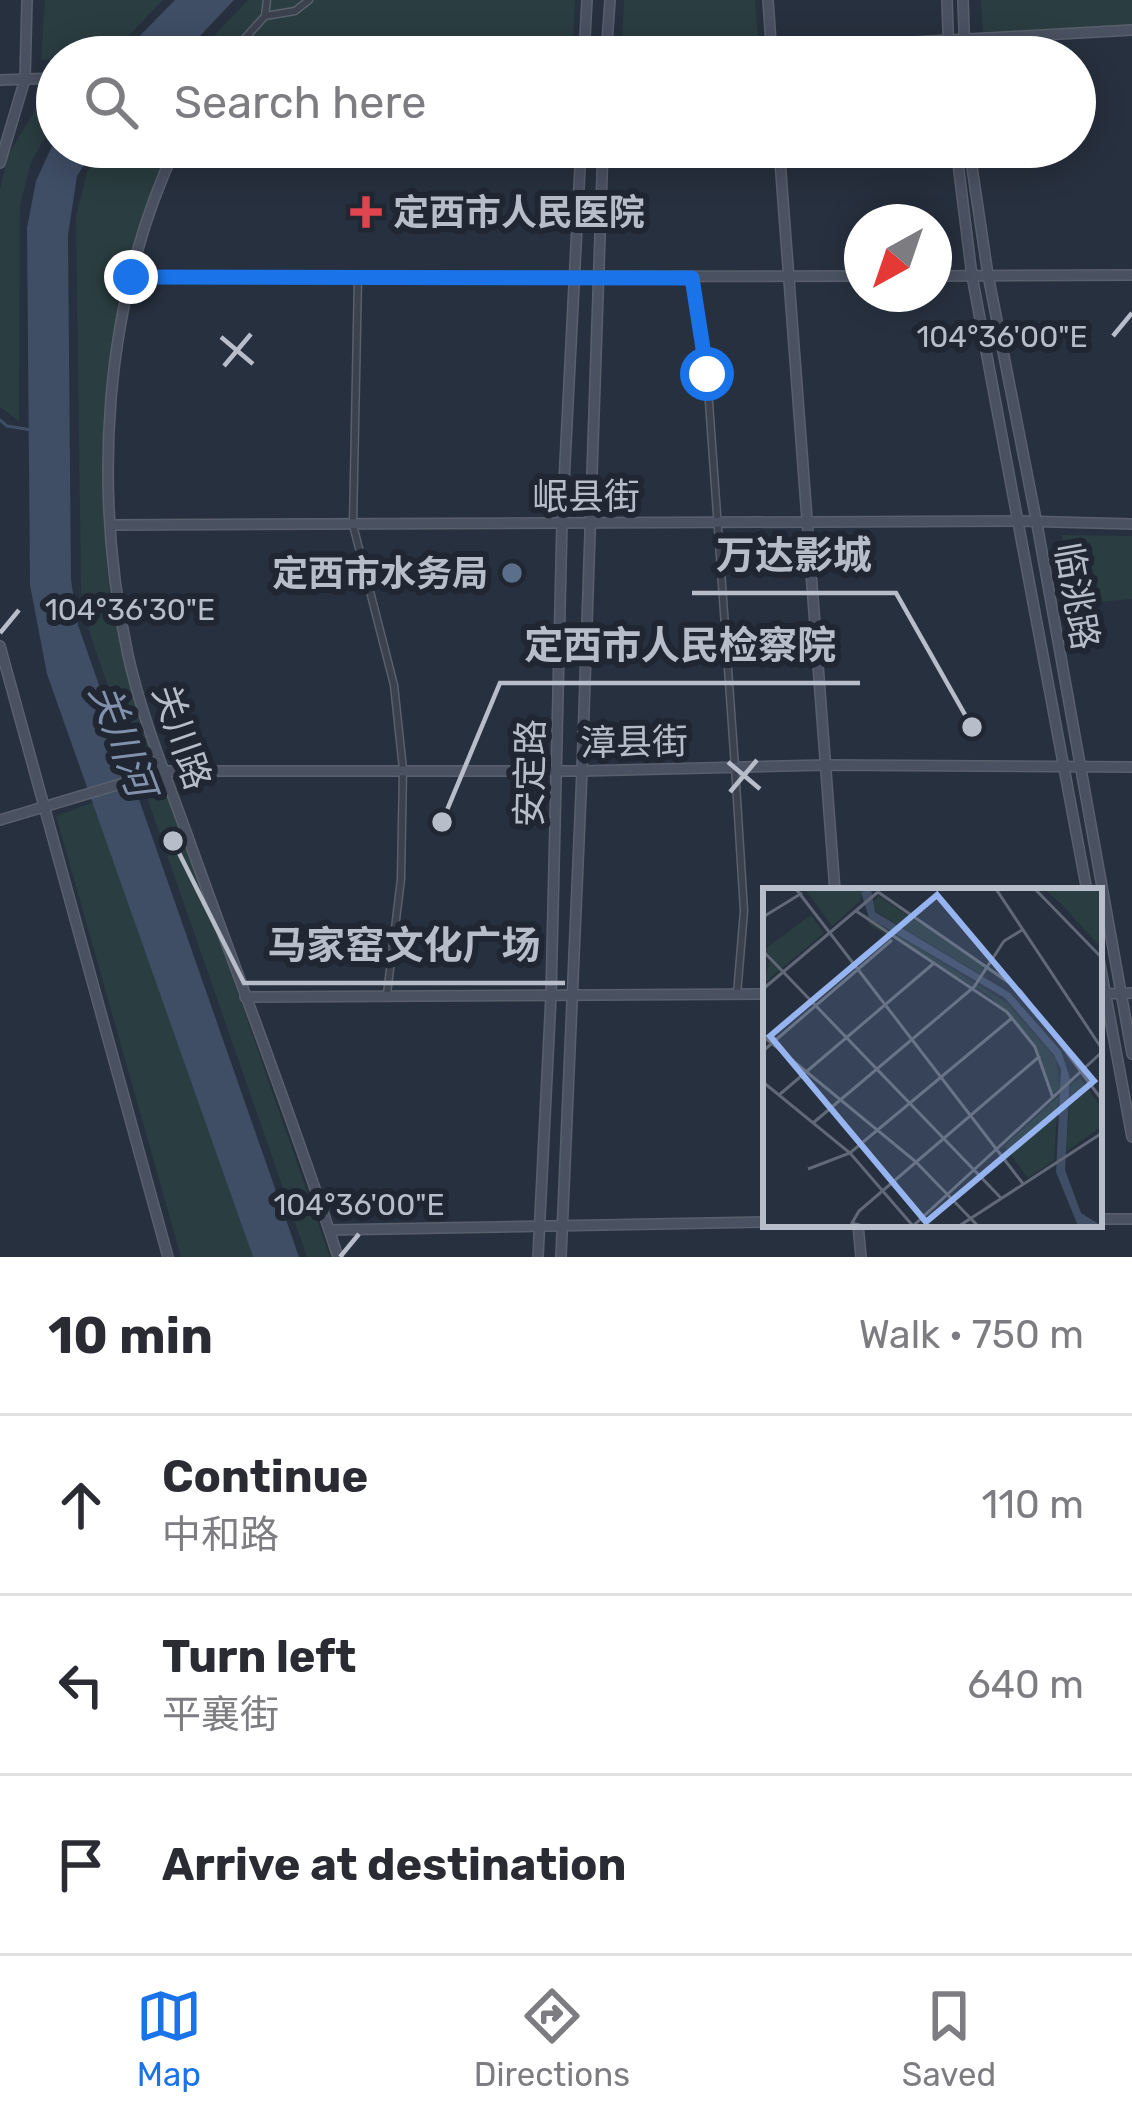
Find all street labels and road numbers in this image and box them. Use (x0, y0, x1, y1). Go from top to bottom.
street label: 岷县街 (532, 475, 640, 518)
street label: 临洮路 (1046, 539, 1108, 653)
street label: 关川路 (144, 679, 220, 795)
street label: 安定路 (508, 719, 552, 827)
street label: 漳县街 (580, 720, 688, 764)

